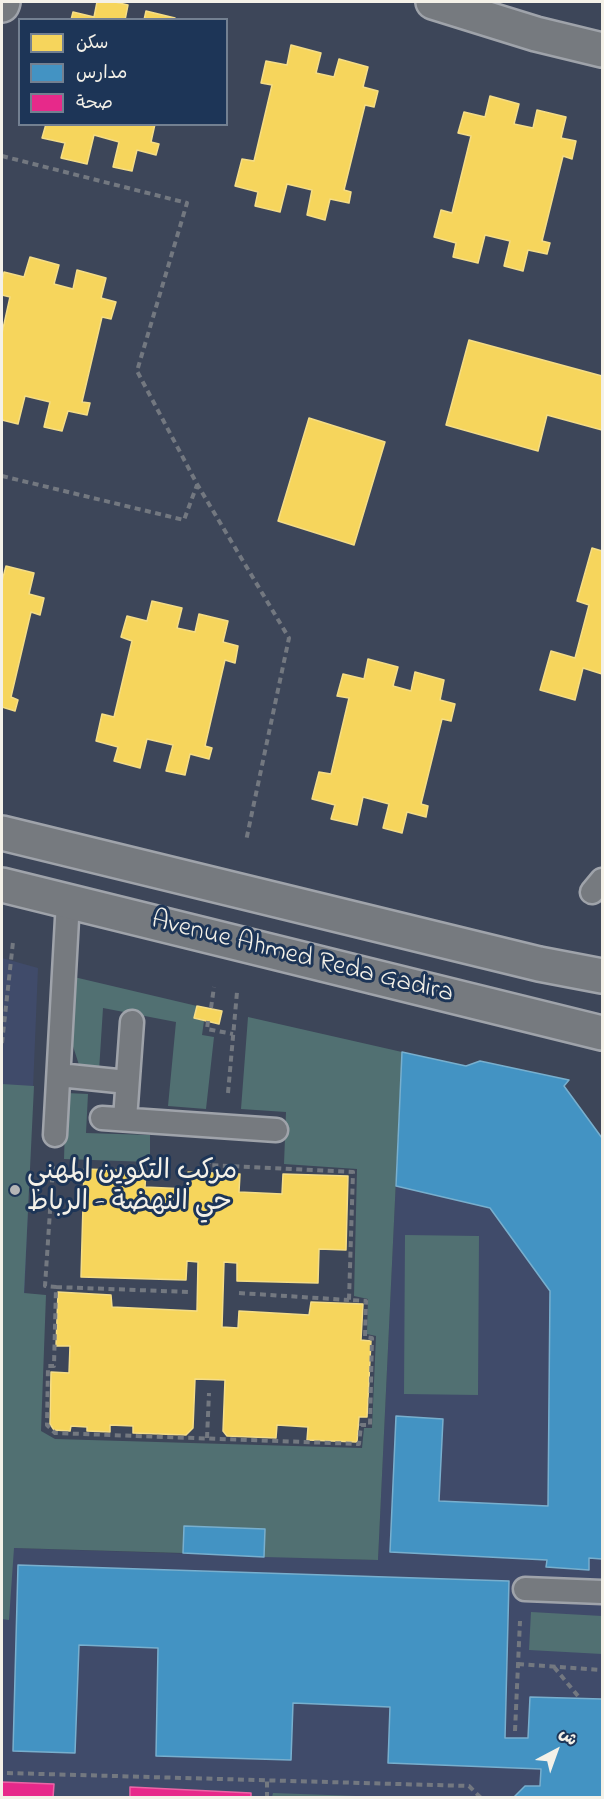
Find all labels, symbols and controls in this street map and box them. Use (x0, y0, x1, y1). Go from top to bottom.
legend (18, 18, 228, 126)
text: سكن (76, 31, 108, 57)
text: مدارس (76, 61, 127, 87)
text: صحة (76, 91, 113, 117)
street label: Avenue Ahmed Reda Gadira (148, 906, 456, 1012)
place label: مركب التكوين المهني حي النهضة - الرباط (27, 1158, 237, 1221)
marker: مركب التكوين المهني حي النهضة - الرباط (8, 1183, 22, 1197)
north arrow (526, 1721, 586, 1781)
text: ش (553, 1723, 582, 1752)

